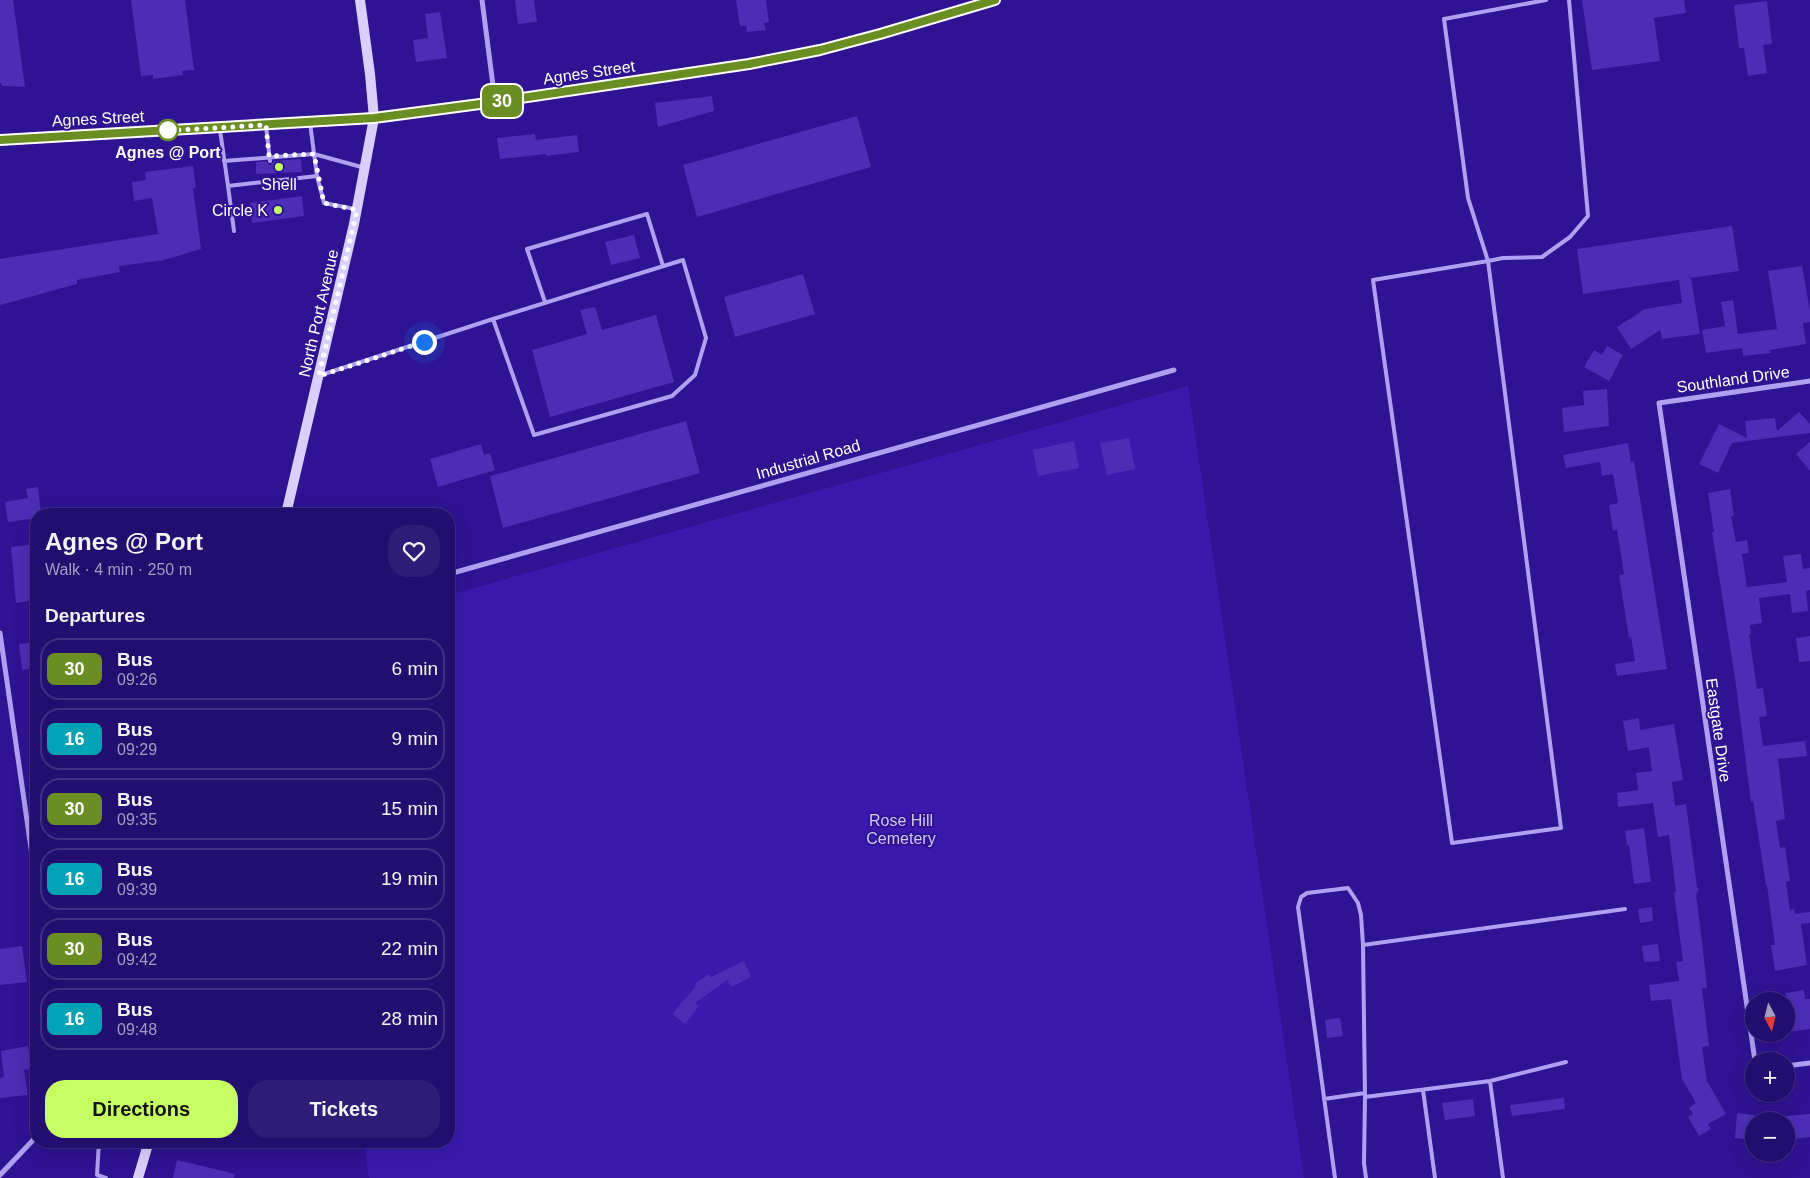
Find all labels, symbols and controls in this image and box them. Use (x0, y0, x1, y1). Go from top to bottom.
street label: Agnes Street (542, 58, 637, 87)
line badge: 30 (480, 85, 524, 117)
text: 30 (492, 91, 512, 111)
street label: Agnes Street (51, 108, 145, 129)
marker: Agnes @ Port (157, 119, 179, 141)
place label: Agnes @ Port (115, 144, 221, 161)
marker: Shell (273, 161, 285, 173)
place label: Shell (261, 176, 297, 193)
place label: Circle K (212, 202, 268, 219)
marker: Circle K (272, 204, 284, 216)
street label: North Port Avenue (296, 248, 341, 379)
your location (412, 330, 437, 355)
street label: Southland Drive (1676, 363, 1791, 396)
street label: Industrial Road (754, 436, 862, 482)
button: heart (388, 525, 440, 577)
text: Agnes @ Port (45, 528, 203, 555)
text: Walk · 4 min · 250 m (45, 561, 192, 578)
text: Departures (45, 605, 145, 626)
text: Bus (117, 649, 153, 670)
text: 6 min (392, 658, 438, 679)
text: 30 (64, 659, 85, 679)
text: 09:26 (117, 671, 157, 688)
street label: Eastgate Drive (1703, 677, 1734, 783)
text: Bus (117, 719, 153, 740)
text: 9 min (392, 728, 438, 749)
text: 16 (64, 729, 85, 749)
text: 09:29 (117, 741, 157, 758)
text: Bus (117, 789, 153, 810)
text: 15 min (381, 798, 438, 819)
text: 30 (64, 799, 85, 819)
text: 09:35 (117, 811, 157, 828)
park label: Rose Hill Cemetery (866, 812, 936, 847)
text: Bus (117, 859, 153, 880)
text: 19 min (381, 868, 438, 889)
text: 16 (64, 869, 85, 889)
text: 09:39 (117, 881, 157, 898)
text: Bus (117, 929, 153, 950)
text: 22 min (381, 938, 438, 959)
text: 30 (64, 939, 85, 959)
text: 09:42 (117, 951, 157, 968)
north arrow (1745, 992, 1795, 1042)
map controls (1745, 992, 1795, 1162)
text: Bus (117, 999, 153, 1020)
text: 28 min (381, 1008, 438, 1029)
text: 16 (64, 1009, 85, 1029)
text: 09:48 (117, 1021, 157, 1038)
button: + (1745, 1052, 1795, 1102)
button: Directions (45, 1080, 238, 1138)
button: Tickets (248, 1080, 440, 1138)
button: − (1745, 1112, 1795, 1162)

